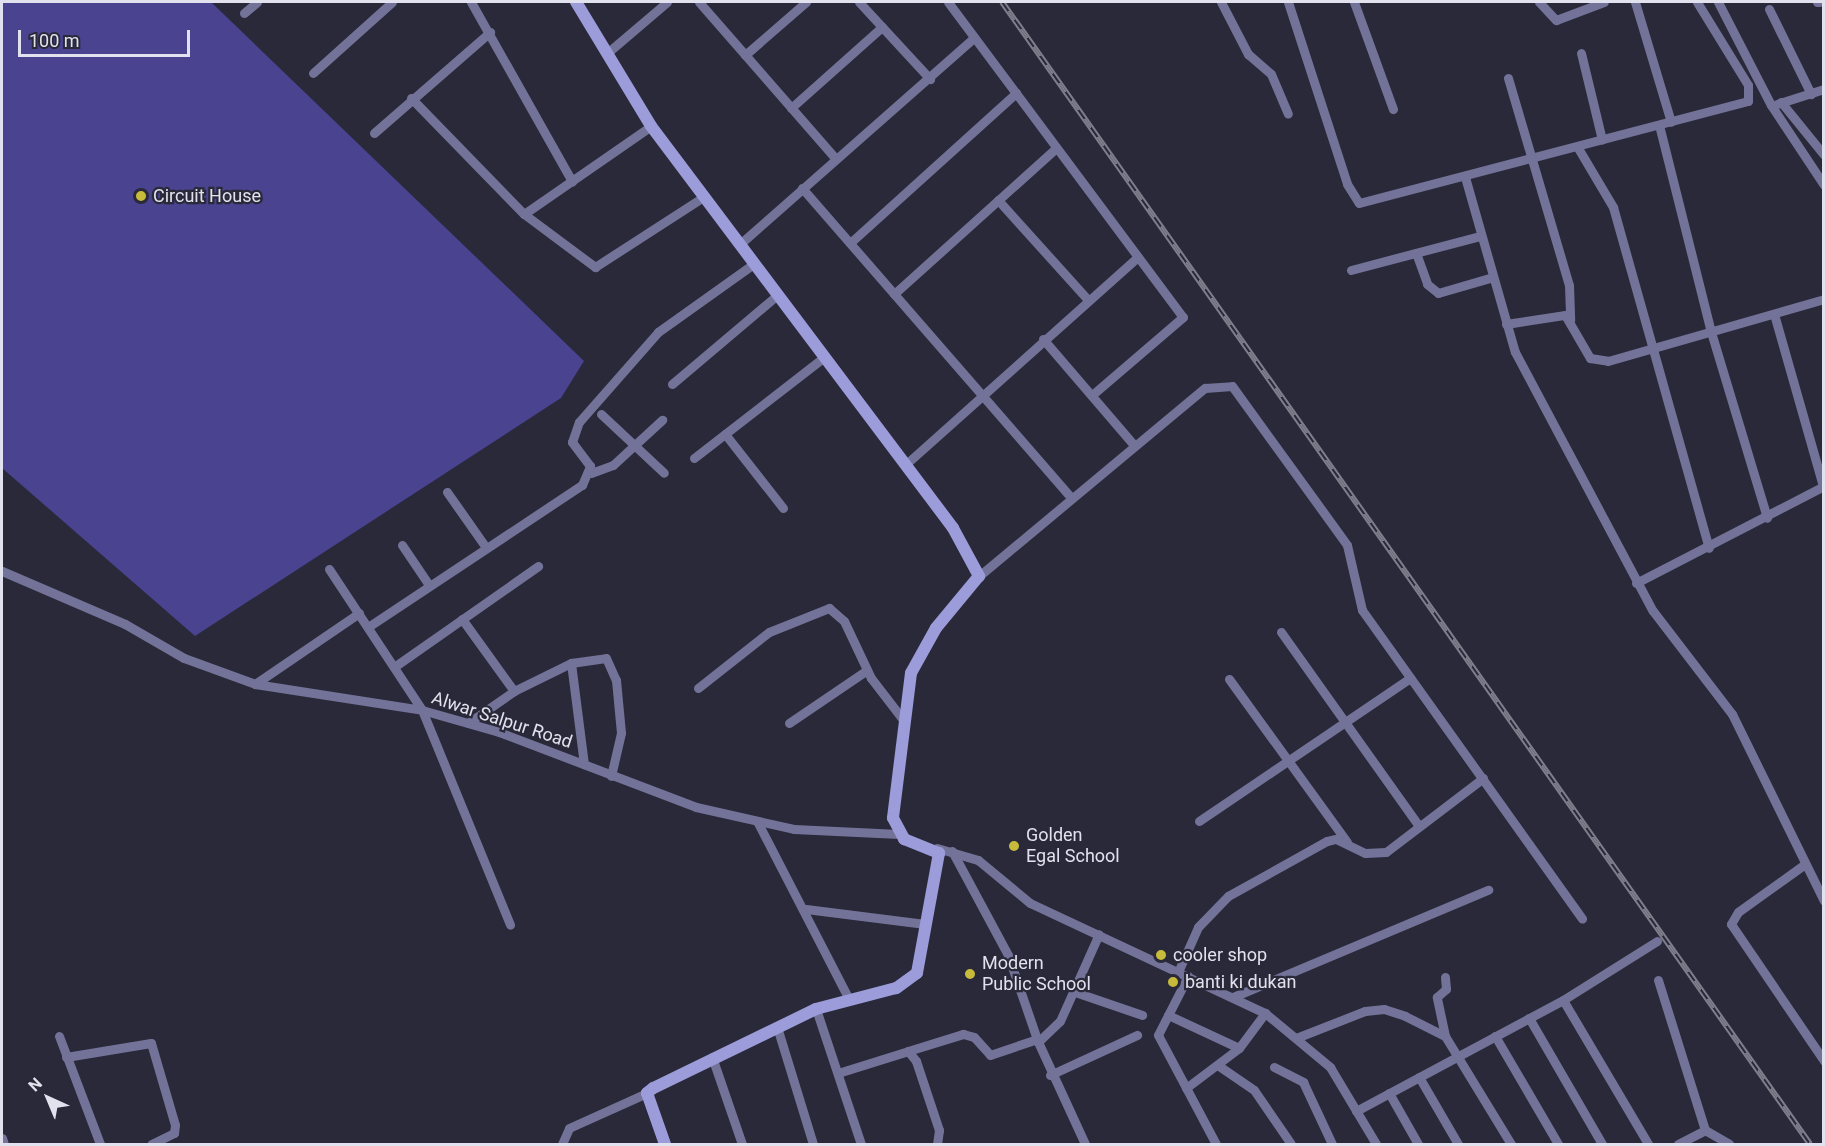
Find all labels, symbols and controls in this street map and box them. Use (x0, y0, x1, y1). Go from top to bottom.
scale bar (21, 18, 194, 56)
text: 100 m (29, 30, 80, 51)
place label: Circuit House (153, 185, 261, 207)
marker: Circuit House (134, 189, 148, 203)
street label: Alwar Salpur Road (429, 687, 575, 753)
place label: Golden Egal School (1026, 825, 1120, 868)
marker: Golden Egal School (1007, 839, 1021, 853)
place label: cooler shop (1173, 944, 1267, 966)
marker: cooler shop (1154, 948, 1168, 962)
place label: Modern Public School (982, 953, 1091, 996)
marker: Modern Public School (963, 967, 977, 981)
place label: banti ki dukan (1185, 971, 1296, 993)
marker: banti ki dukan (1166, 975, 1180, 989)
north arrow (18, 1068, 78, 1128)
text: N (24, 1074, 46, 1095)

